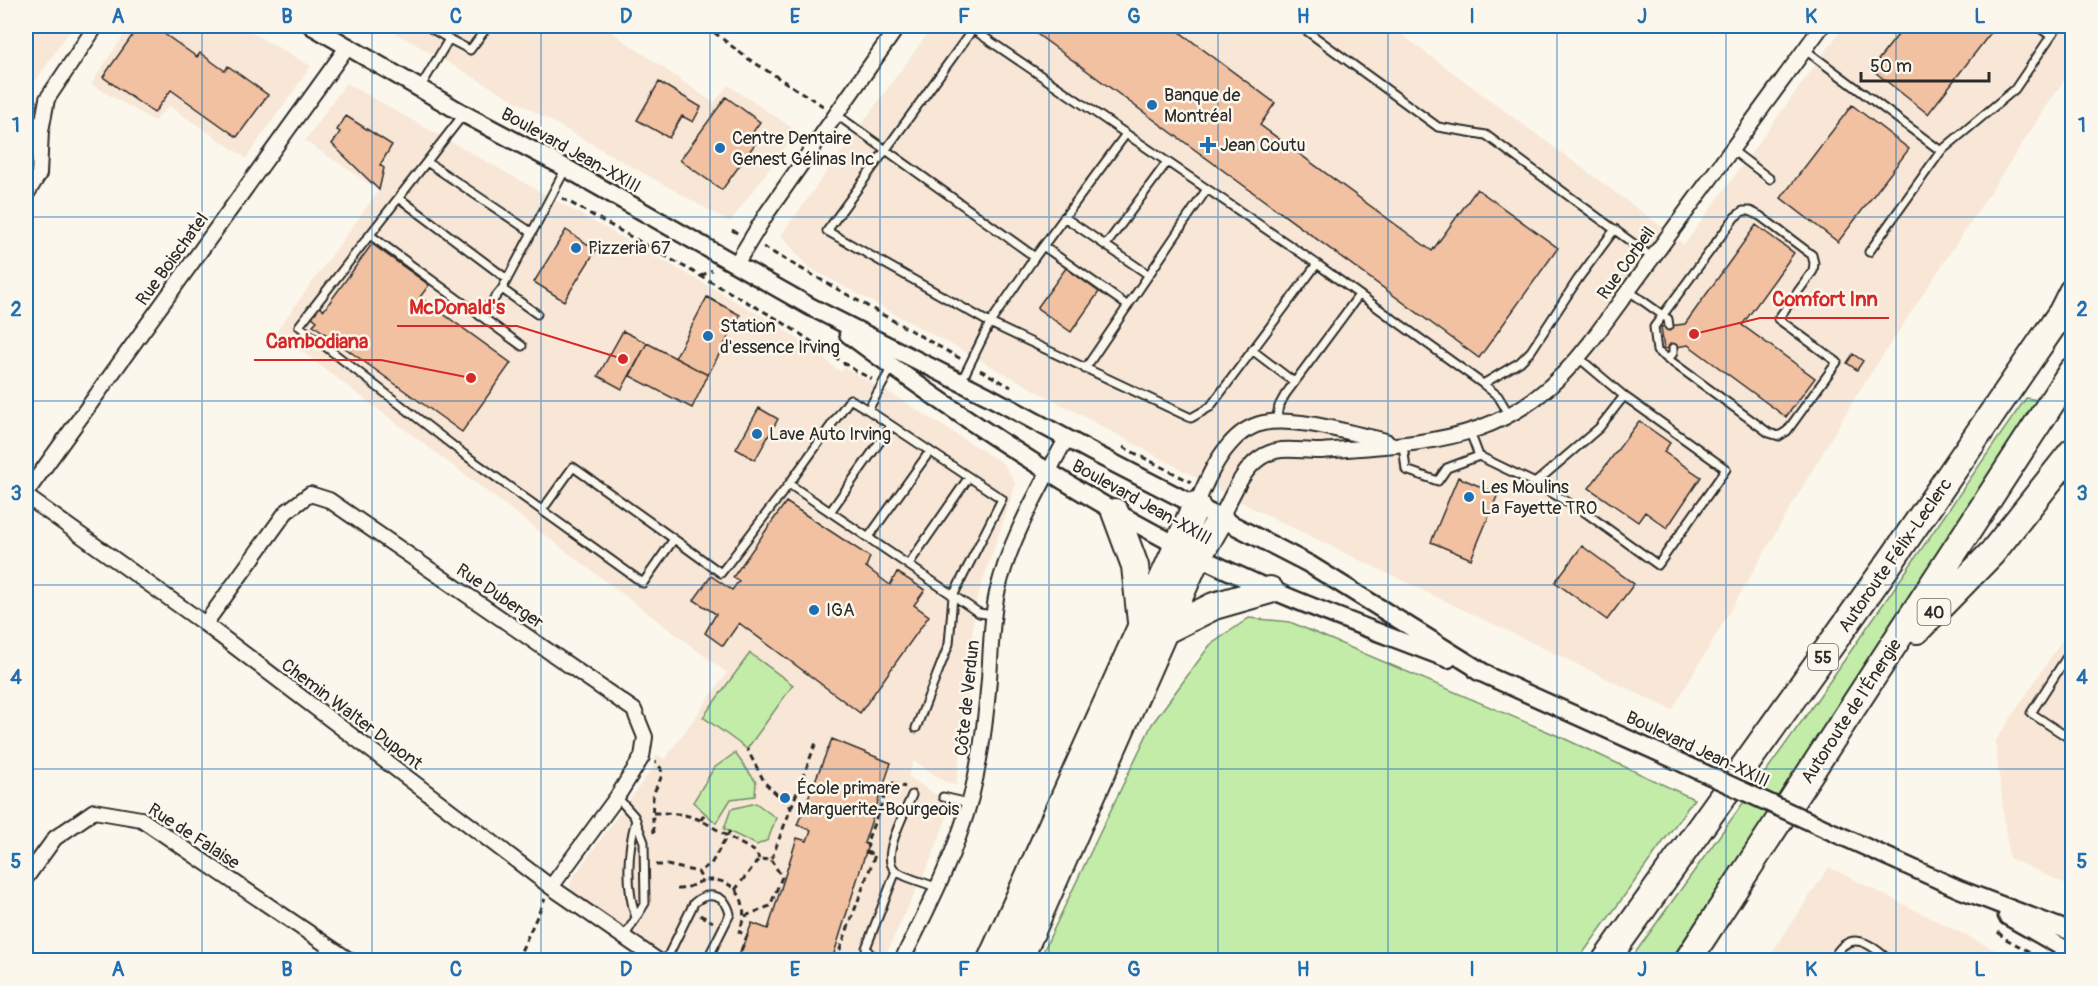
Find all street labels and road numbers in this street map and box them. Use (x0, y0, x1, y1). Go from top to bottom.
street label: Boulevard Jean-XXIII (497, 103, 645, 198)
street label: Rue Boischatel (131, 208, 214, 310)
street label: Rue Corbeil (1592, 222, 1661, 304)
street label: Boulevard Jean-XXIII (1068, 455, 1216, 550)
street label: Autoroute Félix-Leclerc (1833, 474, 1957, 637)
street label: Rue Duberger (452, 559, 548, 634)
road number: 40 (1918, 599, 1950, 625)
street label: Autoroute de l'Énergie (1796, 634, 1907, 788)
street label: Côte de Verdun (950, 639, 985, 757)
road number: 55 (1808, 644, 1838, 670)
street label: Chemin Walter Dupont (276, 654, 428, 776)
street label: Boulevard Jean-XXIII (1622, 706, 1773, 793)
street label: Rue de Falaise (143, 798, 244, 875)

